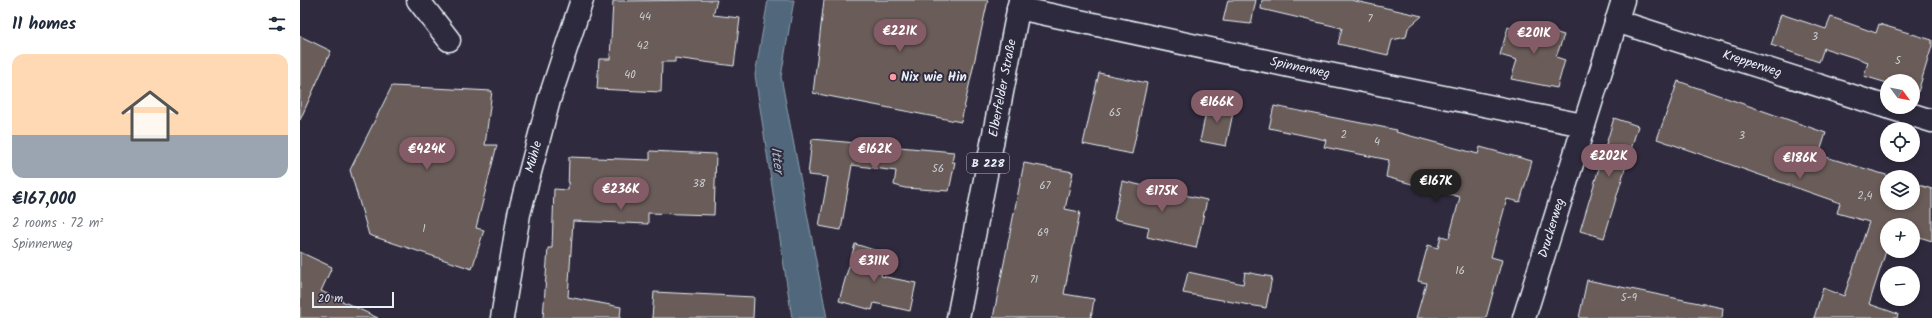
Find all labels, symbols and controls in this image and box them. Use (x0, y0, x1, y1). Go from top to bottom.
house number: 44 (639, 8, 651, 26)
house number: 7 (1367, 10, 1373, 28)
text: 11 homes (12, 11, 76, 38)
icon: filters (266, 13, 288, 35)
pin: €221K (872, 19, 928, 53)
text: €221K (882, 21, 918, 42)
pin: €201K (1506, 21, 1562, 55)
text: €201K (1517, 23, 1551, 44)
house number: 3 (1812, 28, 1818, 46)
house number: 42 (637, 37, 649, 55)
street label: Elberfelder Straße (983, 37, 1023, 139)
street label: Krepperweg (1720, 45, 1784, 83)
street label: Spinnerweg (1268, 51, 1332, 85)
house number: 5 (1895, 52, 1902, 70)
house number: 40 (624, 66, 636, 84)
place label: Nix wie Hin (901, 67, 967, 88)
marker: Nix wie Hin (888, 72, 898, 82)
north arrow (1880, 74, 1920, 114)
map controls (1880, 74, 1920, 306)
icon: home (114, 80, 186, 152)
pin: €166K (1189, 90, 1245, 124)
text: €166K (1200, 92, 1234, 113)
house number: 65 (1109, 104, 1122, 122)
button: locate (1880, 122, 1920, 162)
house number: 2 (1341, 126, 1347, 144)
house number: 3 (1739, 127, 1745, 145)
house number: 4 (1374, 133, 1380, 151)
pin: €424K (399, 137, 455, 171)
pin: €162K (847, 137, 903, 171)
street label: Mühle (520, 138, 548, 175)
text: €424K (408, 139, 446, 160)
text: €162K (858, 139, 892, 160)
pin: €202K (1581, 144, 1637, 178)
water label: Itter (764, 146, 790, 178)
text: €202K (1590, 146, 1628, 167)
pin: €186K (1772, 146, 1828, 180)
text: €186K (1783, 148, 1817, 169)
road number: B 228 (967, 153, 1009, 173)
house number: 56 (932, 160, 944, 178)
pin: €167K (1408, 169, 1464, 203)
button: layers (1880, 170, 1920, 210)
text: €167K (1419, 171, 1453, 192)
house number: 38 (693, 175, 706, 193)
pin: €236K (593, 177, 649, 211)
house number: 67 (1039, 177, 1052, 195)
text: €236K (602, 179, 640, 200)
pin: €175K (1134, 179, 1190, 213)
text: €175K (1146, 181, 1178, 202)
text: €167,000 (12, 186, 76, 213)
house number: 2,4 (1858, 187, 1872, 205)
street label: Druckerweg (1533, 195, 1571, 261)
text: 2 rooms · 72 m² (12, 213, 103, 234)
button: + (1880, 218, 1920, 258)
house number: 1 (422, 220, 426, 238)
house number: 69 (1037, 224, 1049, 242)
text: Spinnerweg (12, 234, 73, 255)
pin: €311K (846, 249, 902, 283)
text: €311K (858, 251, 890, 272)
house number: 16 (1455, 262, 1465, 280)
button: − (1880, 266, 1920, 306)
house number: 71 (1030, 271, 1038, 289)
house number: 5-9 (1621, 289, 1638, 307)
scale bar (312, 290, 394, 309)
text: 20 m (318, 290, 343, 308)

